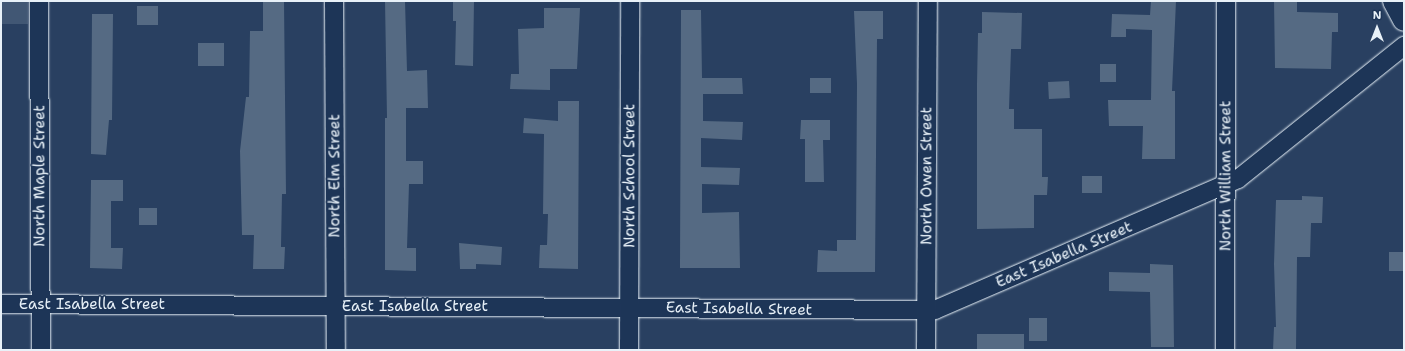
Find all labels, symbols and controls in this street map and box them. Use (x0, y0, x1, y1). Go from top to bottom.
north arrow (1357, 8, 1397, 48)
text: N (1373, 8, 1381, 23)
street label: North William Street (1217, 101, 1235, 251)
street label: North School Street (621, 104, 639, 248)
street label: North Maple Street (31, 105, 49, 247)
street label: North Owen Street (918, 107, 936, 245)
street label: North Elm Street (326, 114, 344, 238)
street label: East Isabella Street (993, 218, 1135, 292)
street label: East Isabella Street (19, 296, 165, 314)
street label: East Isabella Street (342, 298, 488, 316)
street label: East Isabella Street (666, 299, 812, 319)

